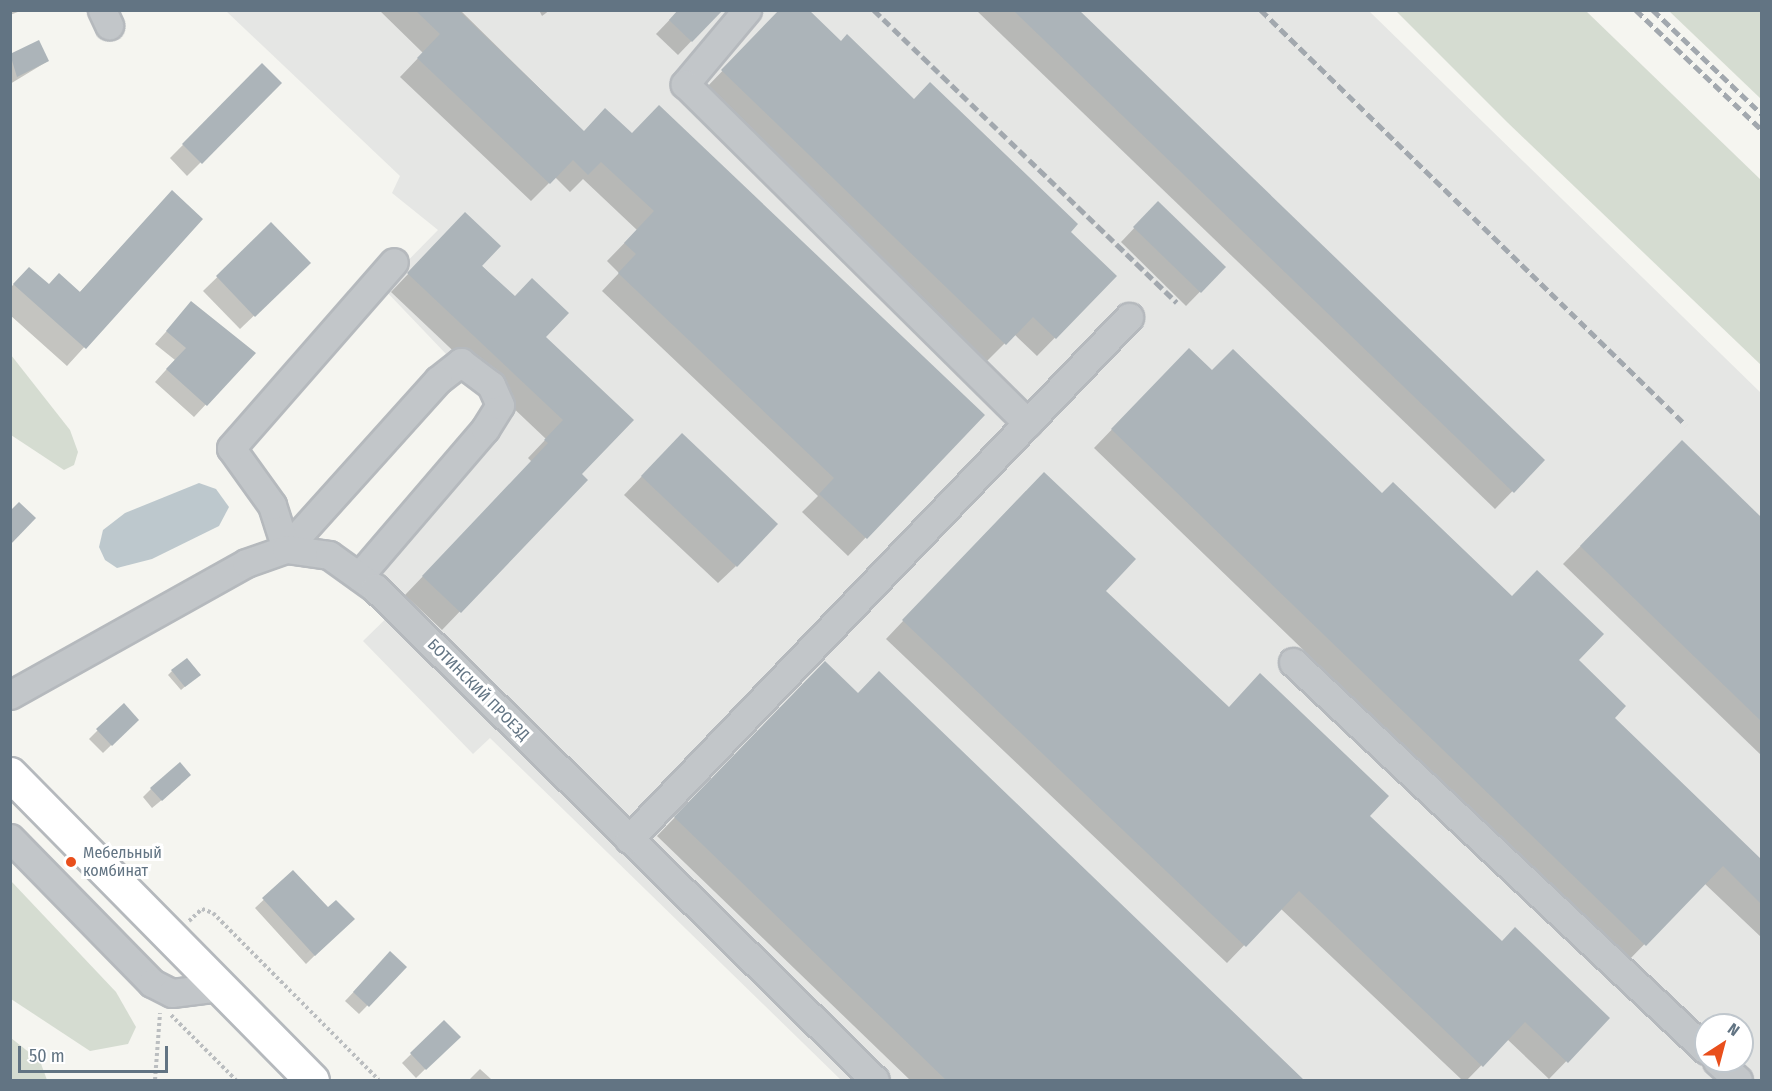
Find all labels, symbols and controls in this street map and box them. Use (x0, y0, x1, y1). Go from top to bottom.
street label: БОТИНСКИЙ ПРОЕЗД (423, 635, 533, 745)
place label: Мебельный комбинат (83, 843, 162, 881)
marker: Мебельный комбинат (64, 855, 78, 869)
north arrow (1694, 1013, 1754, 1073)
text: N (1724, 1019, 1743, 1040)
scale bar (21, 1034, 171, 1072)
text: 50 m (29, 1045, 65, 1067)

